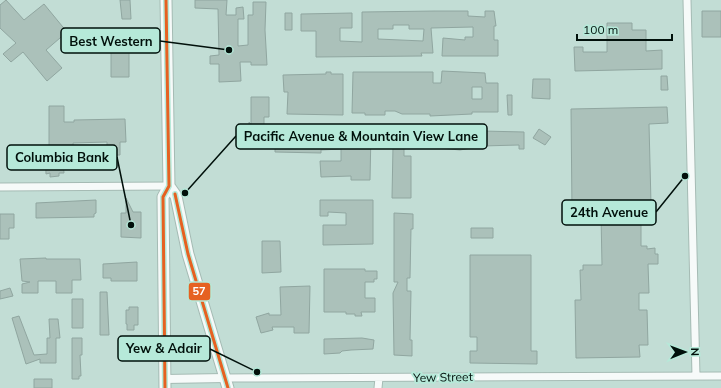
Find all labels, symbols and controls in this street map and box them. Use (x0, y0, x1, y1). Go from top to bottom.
scale bar (577, 16, 672, 42)
text: 100 m (583, 22, 618, 37)
callout: Best Western (61, 28, 160, 53)
text: Best Western (69, 33, 153, 49)
callout: Pacific Avenue & Mountain View Lane (236, 124, 487, 149)
text: Pacific Avenue & Mountain View Lane (244, 128, 478, 144)
callout: Columbia Bank (7, 145, 117, 170)
text: Columbia Bank (15, 149, 110, 165)
callout: 24th Avenue (562, 200, 656, 225)
text: 24th Avenue (570, 204, 648, 220)
line badge: 57 (188, 282, 211, 301)
text: 57 (192, 284, 206, 298)
north arrow (665, 332, 705, 372)
callout: Yew & Adair (118, 336, 210, 361)
text: Yew & Adair (125, 340, 203, 356)
text: N (688, 348, 702, 356)
street label: Yew Street (412, 369, 473, 385)

